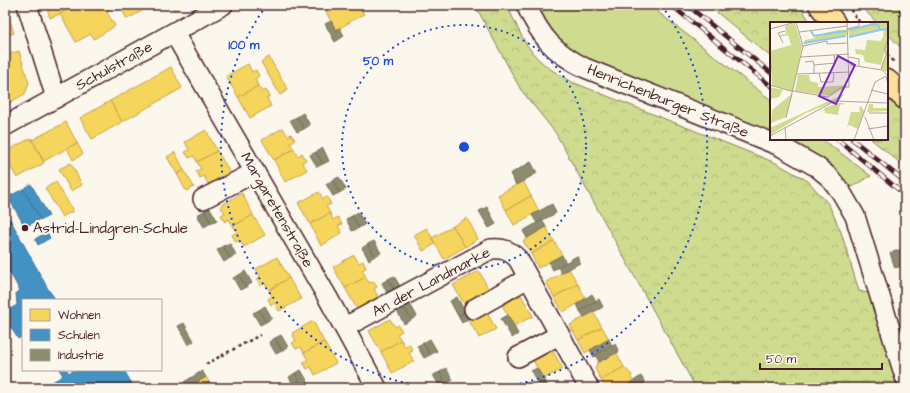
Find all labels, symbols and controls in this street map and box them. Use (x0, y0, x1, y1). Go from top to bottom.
inset map (770, 22, 888, 140)
street label: Schulstraße (72, 36, 156, 96)
text: 100 m (229, 37, 260, 54)
text: 50 m (363, 53, 394, 70)
street label: Henrichenburger Straße (584, 59, 752, 144)
centre of rings (457, 140, 471, 154)
street label: Margaretenstraße (235, 148, 319, 272)
place label: Astrid-Lindgren-Schule (33, 218, 188, 240)
marker: Astrid-Lindgren-Schule (20, 223, 30, 233)
street label: An der Landmarke (368, 242, 494, 322)
legend (22, 299, 162, 371)
text: Wohnen (58, 307, 100, 324)
text: Schulen (58, 327, 100, 344)
scale bar (760, 345, 882, 371)
text: Industrie (58, 347, 104, 364)
text: 50 m (766, 351, 797, 368)

